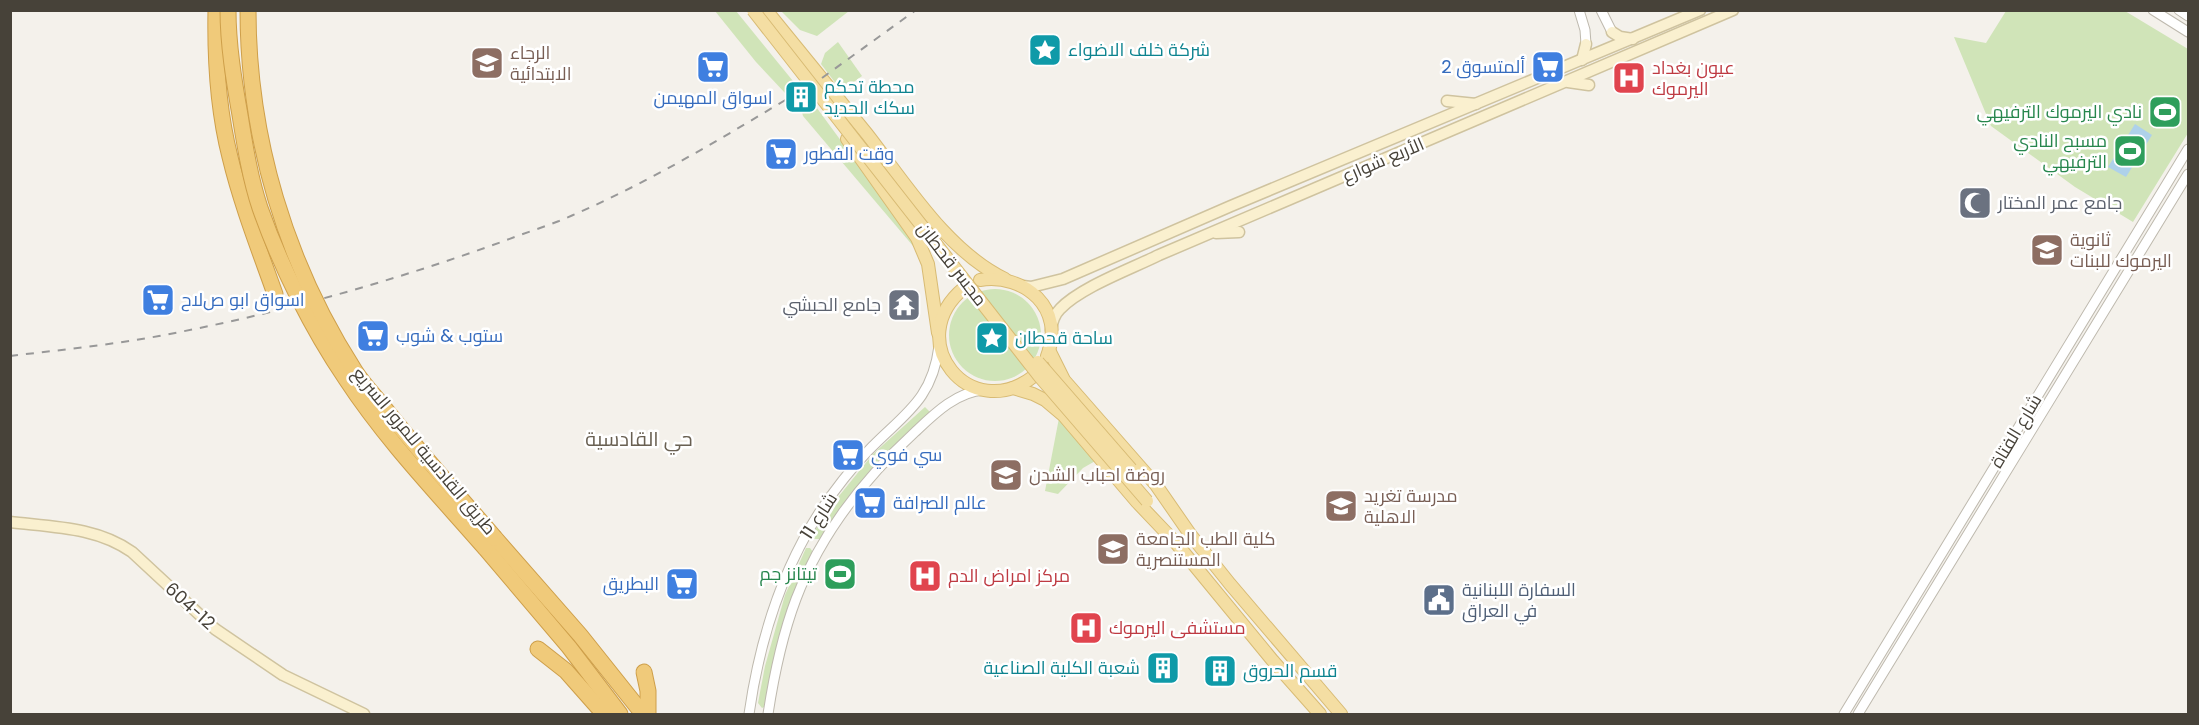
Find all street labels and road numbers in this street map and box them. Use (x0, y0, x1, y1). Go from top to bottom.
street label: الأربع شوارع (1338, 131, 1428, 188)
street label: مجسر قحطان (912, 216, 993, 311)
street label: طريق القادسية للمرور السريع (347, 361, 502, 540)
street label: شارع الفتاة (1984, 389, 2047, 472)
street label: شارع 11 (794, 487, 843, 544)
street label: 604-12 (160, 576, 221, 635)

